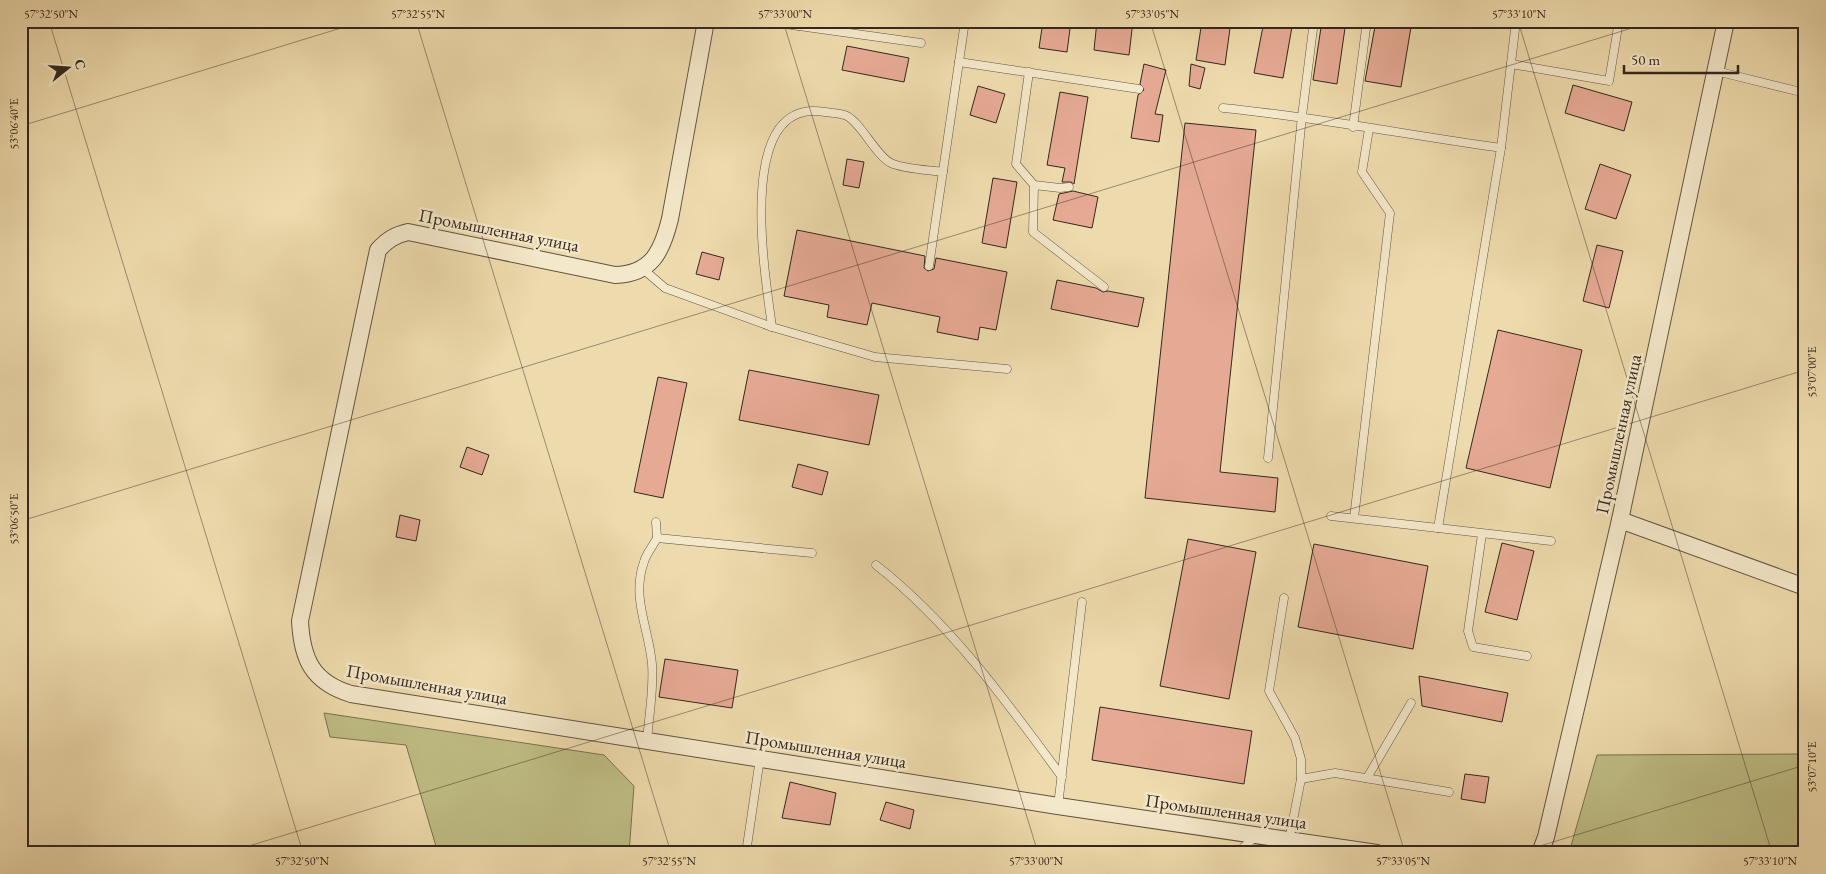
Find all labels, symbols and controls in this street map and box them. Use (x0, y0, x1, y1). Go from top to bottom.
text: 57°32'50"N (24, 6, 78, 22)
text: 57°32'55"N (391, 6, 445, 22)
text: 57°33'00"N (758, 6, 812, 22)
text: 57°33'05"N (1125, 6, 1179, 22)
text: 57°33'10"N (1492, 6, 1546, 22)
north arrow (42, 42, 92, 92)
scale bar (1624, 42, 1737, 74)
text: 50 m (1631, 50, 1660, 69)
text: С (70, 57, 91, 72)
text: 53°06'40"E (6, 98, 22, 150)
street label: Промышленная улица (417, 203, 582, 257)
text: 53°07'00"E (1804, 346, 1820, 398)
street label: Промышленная улица (1590, 351, 1646, 516)
text: 53°06'50"E (6, 493, 22, 545)
street label: Промышленная улица (345, 659, 510, 710)
street label: Промышленная улица (744, 725, 909, 773)
text: 53°07'10"E (1804, 741, 1820, 793)
street label: Промышленная улица (1144, 788, 1309, 834)
text: 57°32'50"N (275, 853, 329, 869)
text: 57°32'55"N (642, 853, 696, 869)
text: 57°33'00"N (1009, 853, 1063, 869)
text: 57°33'05"N (1376, 853, 1430, 869)
text: 57°33'10"N (1743, 853, 1797, 869)

